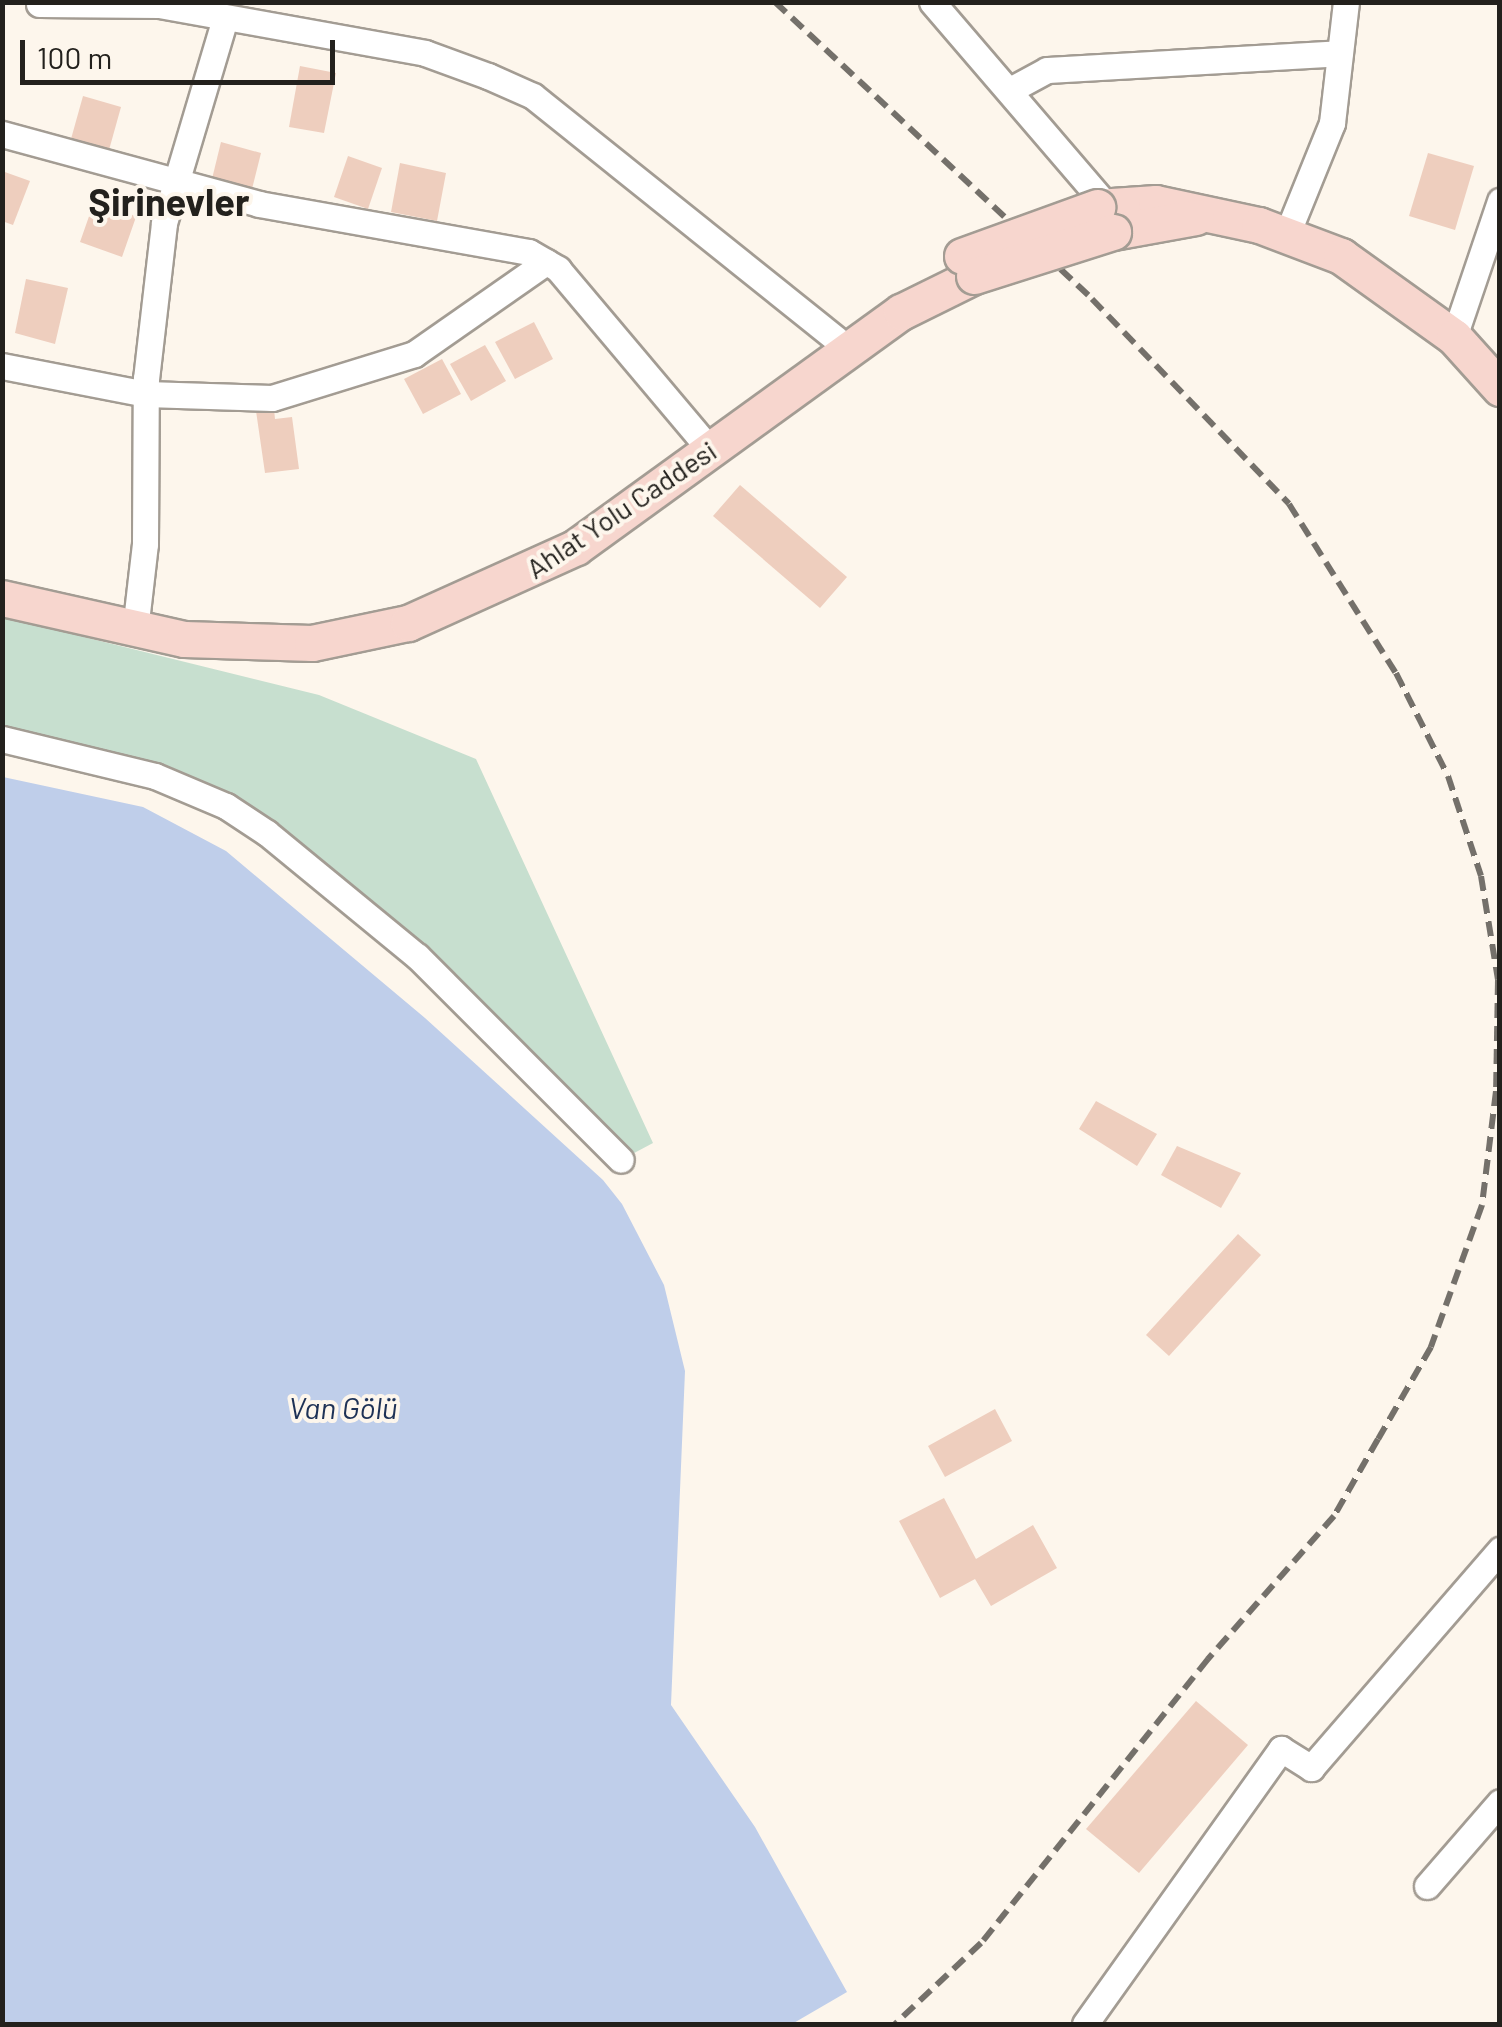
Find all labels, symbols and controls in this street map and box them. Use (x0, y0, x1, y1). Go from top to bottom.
scale bar (25, 20, 340, 82)
text: 100 m (37, 39, 112, 75)
district label: Şirinevler (88, 179, 250, 225)
street label: Ahlat Yolu Caddesi (520, 433, 722, 585)
water label: Van Gölü (288, 1389, 398, 1425)

